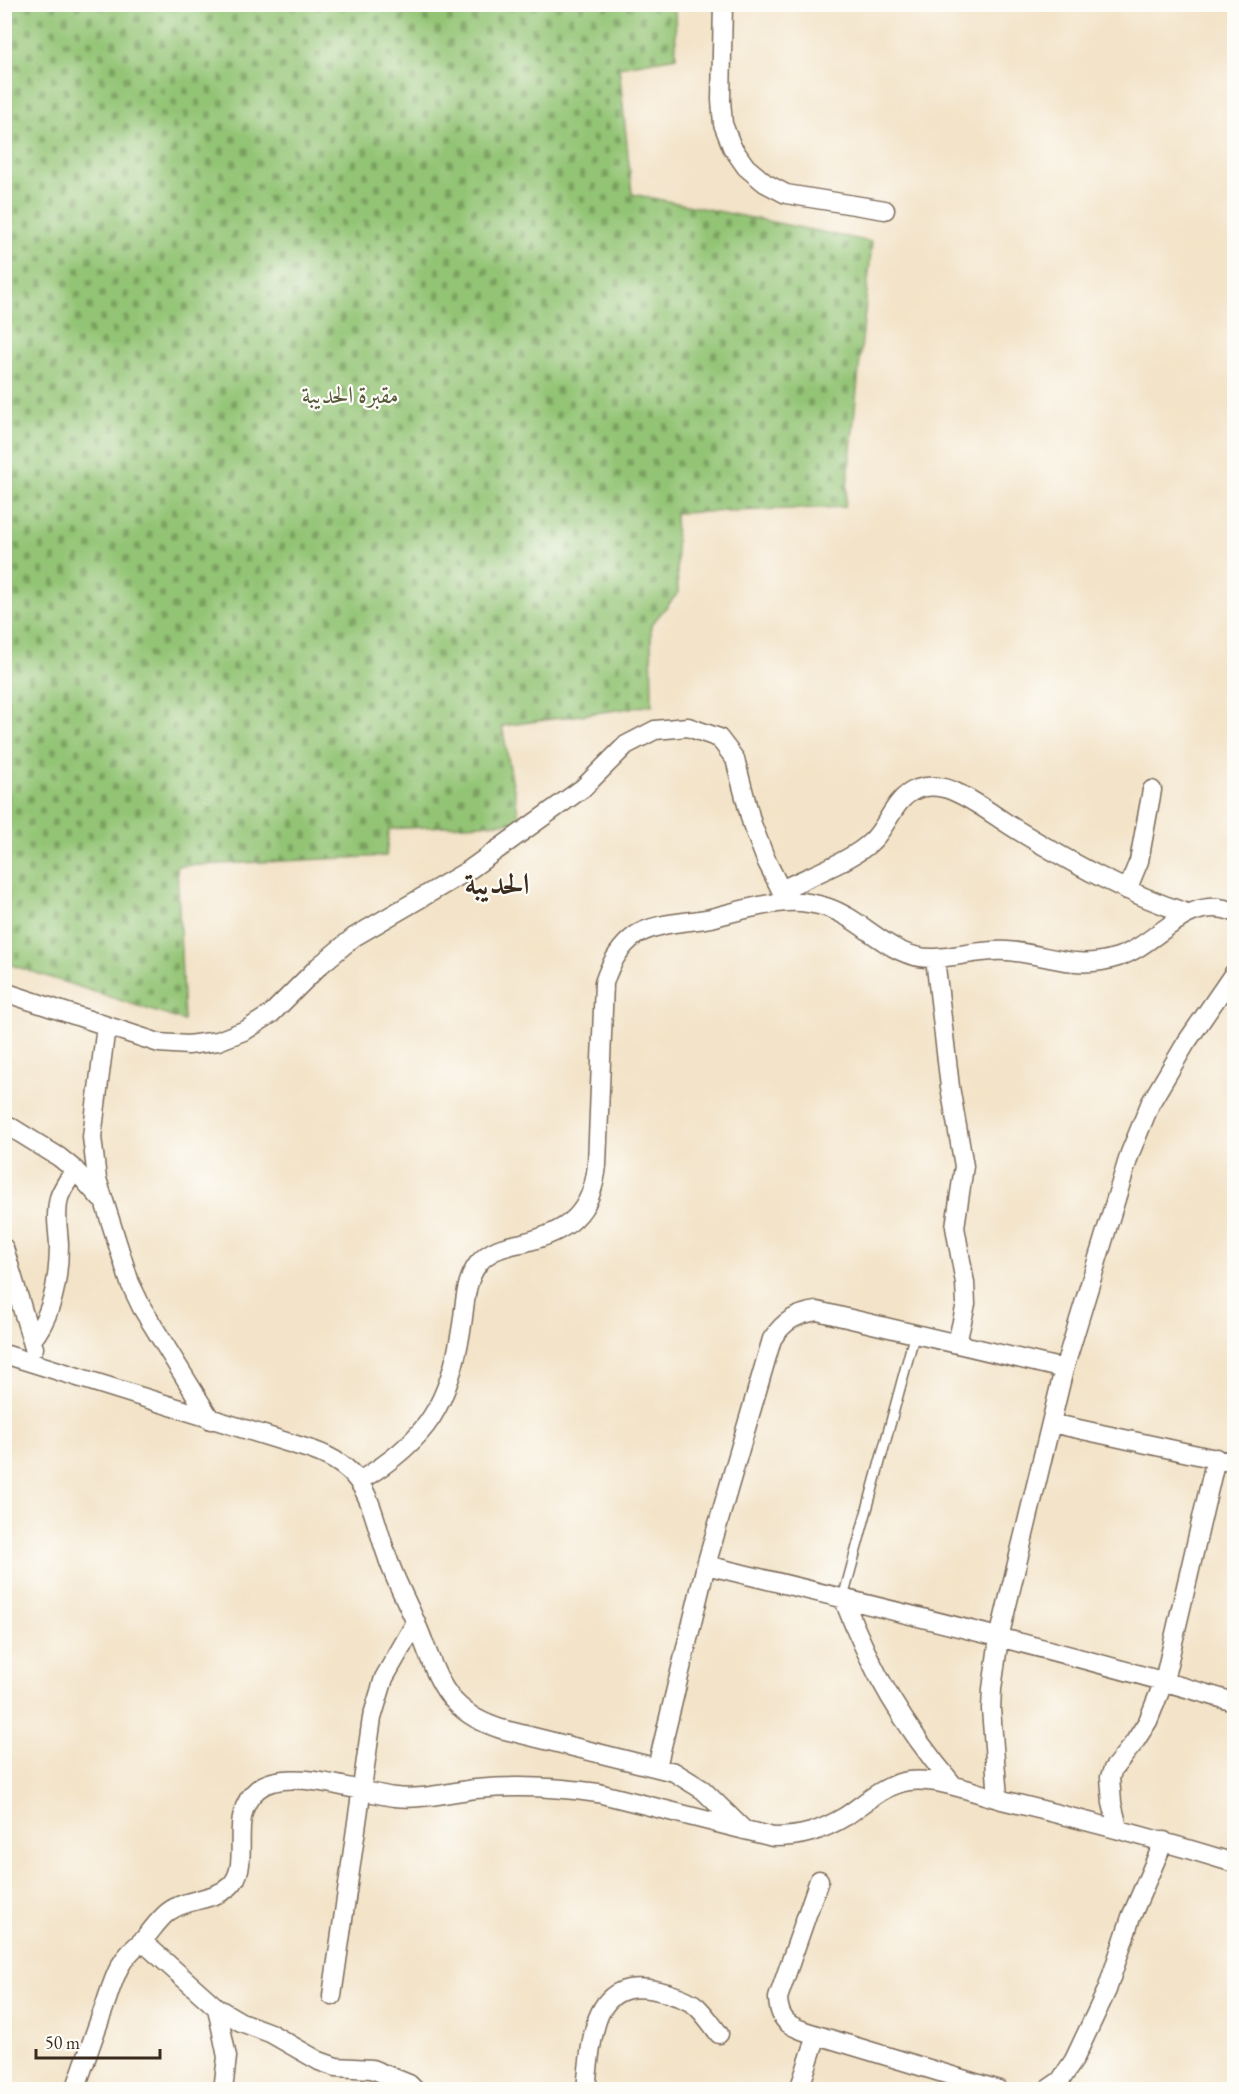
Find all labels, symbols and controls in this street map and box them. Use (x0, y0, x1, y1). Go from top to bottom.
park label: مقبرة الحديبة (301, 379, 399, 410)
district label: الحديبة (465, 864, 529, 903)
scale bar (36, 2022, 160, 2060)
text: 50 m (45, 2031, 80, 2054)

